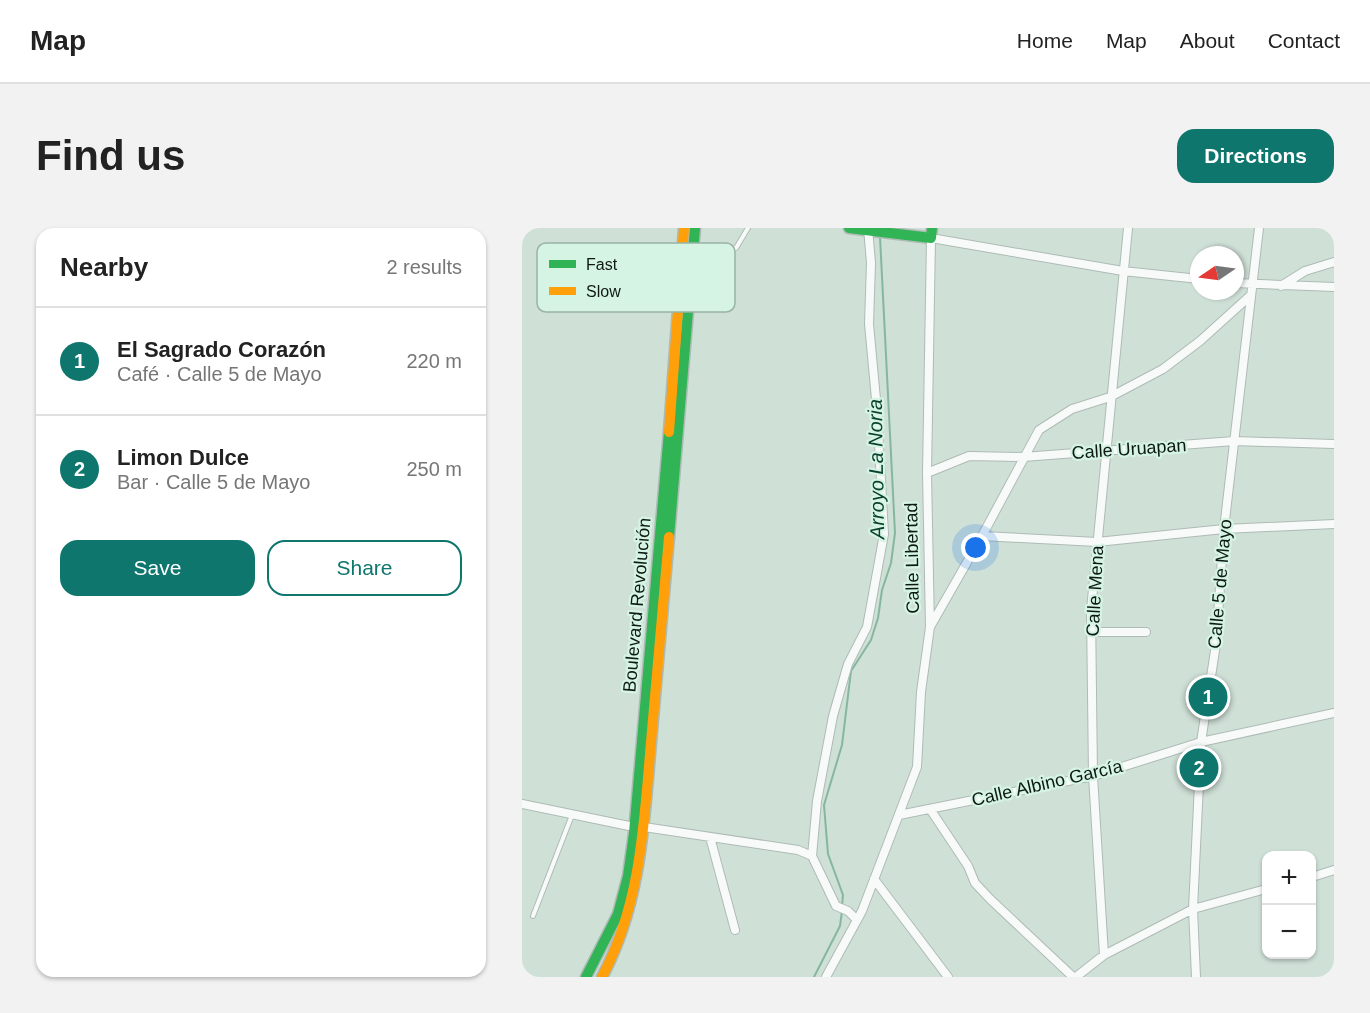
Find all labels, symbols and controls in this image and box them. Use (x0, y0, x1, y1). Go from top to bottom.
text: Map (30, 25, 86, 56)
text: Home (1017, 29, 1073, 52)
text: Map (1106, 29, 1147, 52)
text: About (1180, 29, 1235, 52)
text: Contact (1268, 29, 1340, 52)
button: Directions (1177, 129, 1334, 183)
text: Find us (36, 132, 185, 179)
legend (537, 243, 735, 312)
north arrow (1190, 246, 1244, 300)
text: Nearby (60, 252, 148, 282)
text: 2 results (386, 256, 462, 278)
text: Fast (586, 256, 618, 273)
text: Slow (586, 283, 621, 300)
text: El Sagrado Corazón (117, 337, 326, 362)
text: 1 (74, 350, 85, 372)
text: 220 m (406, 350, 462, 372)
text: Café · Calle 5 de Mayo (117, 363, 322, 385)
water label: Arroyo La Noria (864, 399, 888, 540)
street label: Calle Uruapan (1071, 435, 1187, 463)
text: Limon Dulce (117, 445, 249, 470)
text: 2 (74, 458, 85, 480)
text: 250 m (406, 458, 462, 480)
text: Bar · Calle 5 de Mayo (117, 471, 310, 493)
street label: Calle Libertad (901, 502, 923, 614)
street label: Boulevard Revolución (619, 517, 655, 693)
street label: Calle 5 de Mayo (1204, 518, 1236, 650)
your location (961, 533, 990, 562)
button: Save (60, 540, 255, 596)
button: Share (267, 540, 462, 596)
street label: Calle Mena (1083, 544, 1107, 637)
pin: 1 (1188, 674, 1228, 720)
pin: 2 (1180, 746, 1218, 790)
street label: Calle Albino García (970, 756, 1125, 810)
map controls (1262, 851, 1316, 959)
button: + (1262, 851, 1316, 905)
button: − (1262, 905, 1316, 959)

